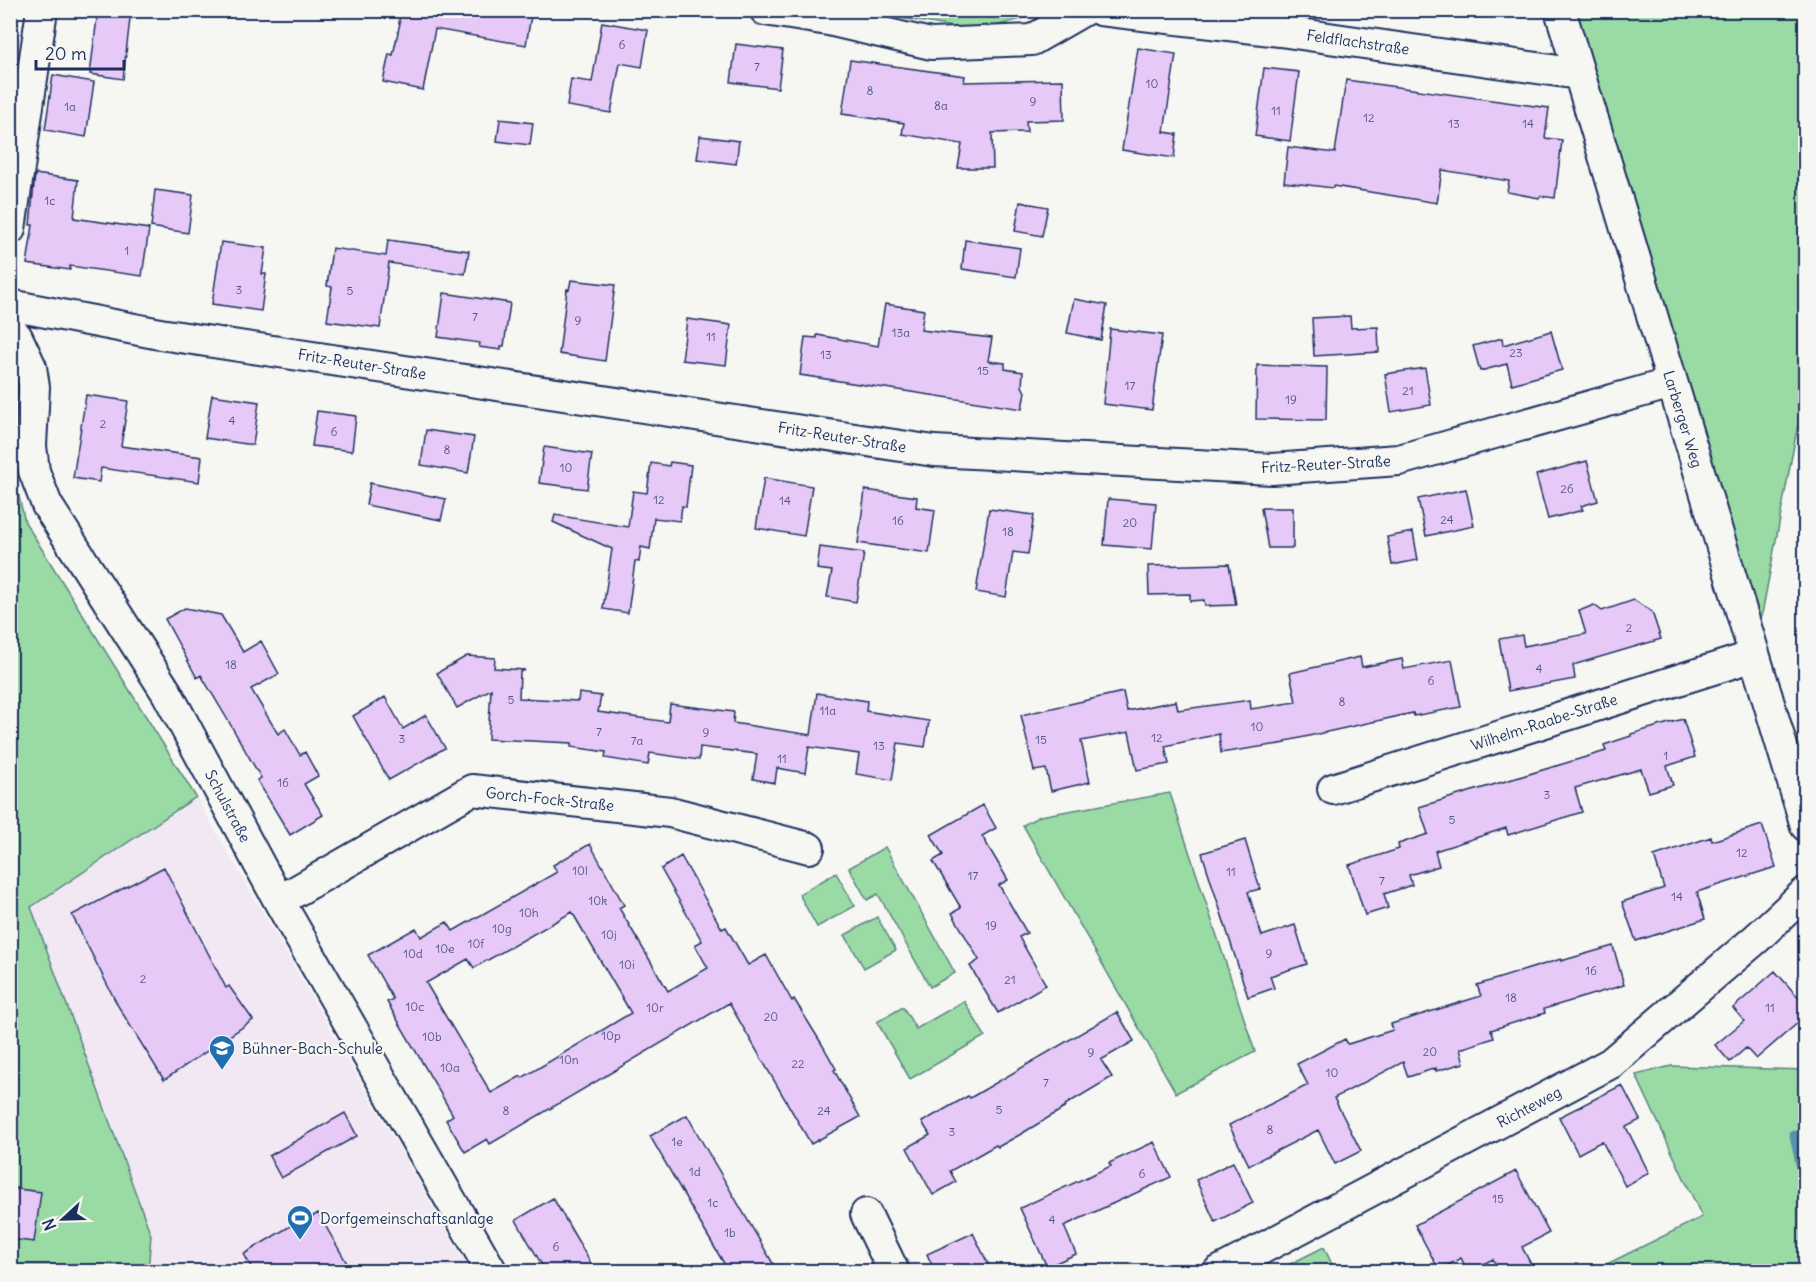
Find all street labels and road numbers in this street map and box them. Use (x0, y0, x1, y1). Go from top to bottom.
street label: Feldflachstraße (1305, 25, 1411, 59)
street label: Fritz-Reuter-Straße (297, 344, 427, 384)
street label: Larberger Weg (1659, 368, 1707, 470)
street label: Fritz-Reuter-Straße (777, 417, 907, 457)
street label: Fritz-Reuter-Straße (1261, 451, 1391, 477)
street label: Wilhelm-Raabe-Straße (1468, 689, 1620, 755)
street label: Schulstraße (201, 767, 255, 845)
street label: Gorch-Fock-Straße (485, 783, 615, 815)
street label: Richteweg (1494, 1082, 1564, 1132)

